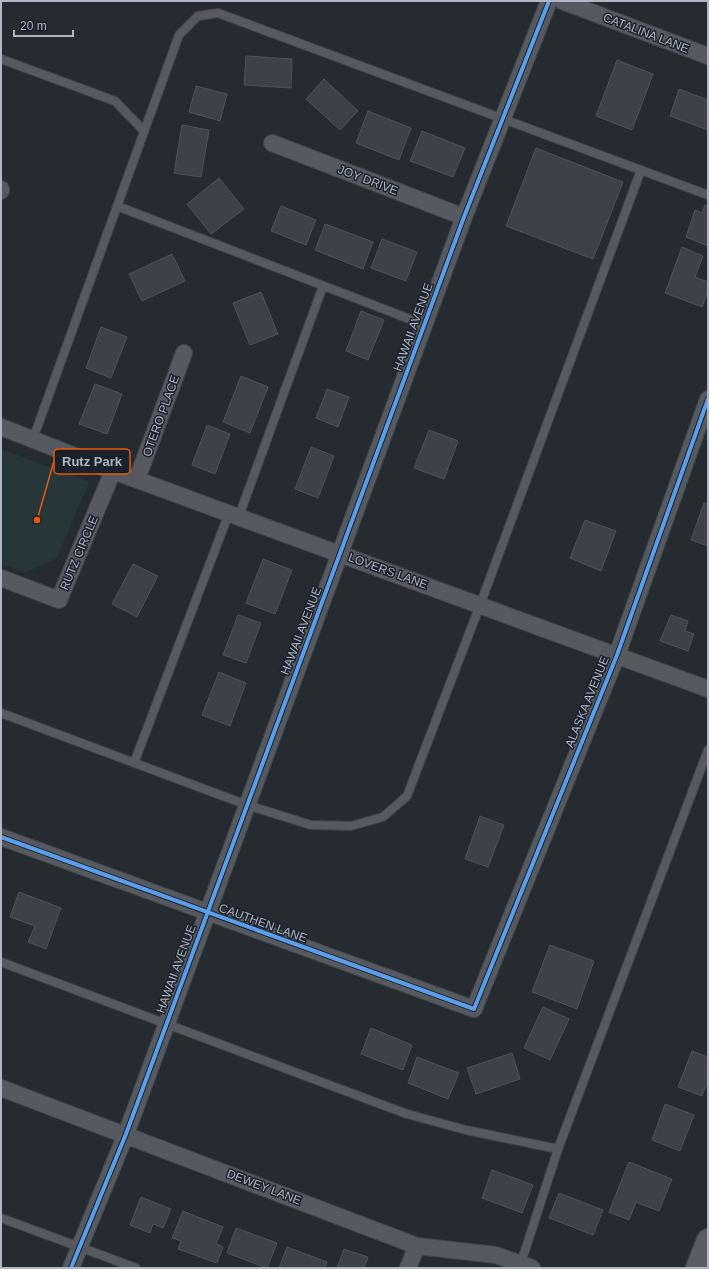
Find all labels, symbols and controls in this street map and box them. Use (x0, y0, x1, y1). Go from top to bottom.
street label: CATALINA LANE (601, 10, 691, 56)
scale bar (14, 12, 73, 38)
text: 20 m (20, 19, 47, 33)
street label: JOY DRIVE (336, 162, 400, 198)
street label: HAWAII AVENUE (391, 281, 435, 373)
street label: OTERO PLACE (140, 374, 182, 458)
callout: Rutz Park (54, 449, 130, 474)
text: Rutz Park (62, 454, 123, 469)
street label: RUTZ CIRCLE (57, 514, 101, 592)
street label: LOVERS LANE (346, 550, 430, 592)
street label: HAWAII AVENUE (278, 585, 324, 677)
street label: ALASKA AVENUE (562, 654, 612, 750)
street label: CAUTHEN LANE (217, 901, 309, 945)
street label: HAWAII AVENUE (154, 923, 198, 1015)
street label: DEWEY LANE (225, 1166, 303, 1208)

